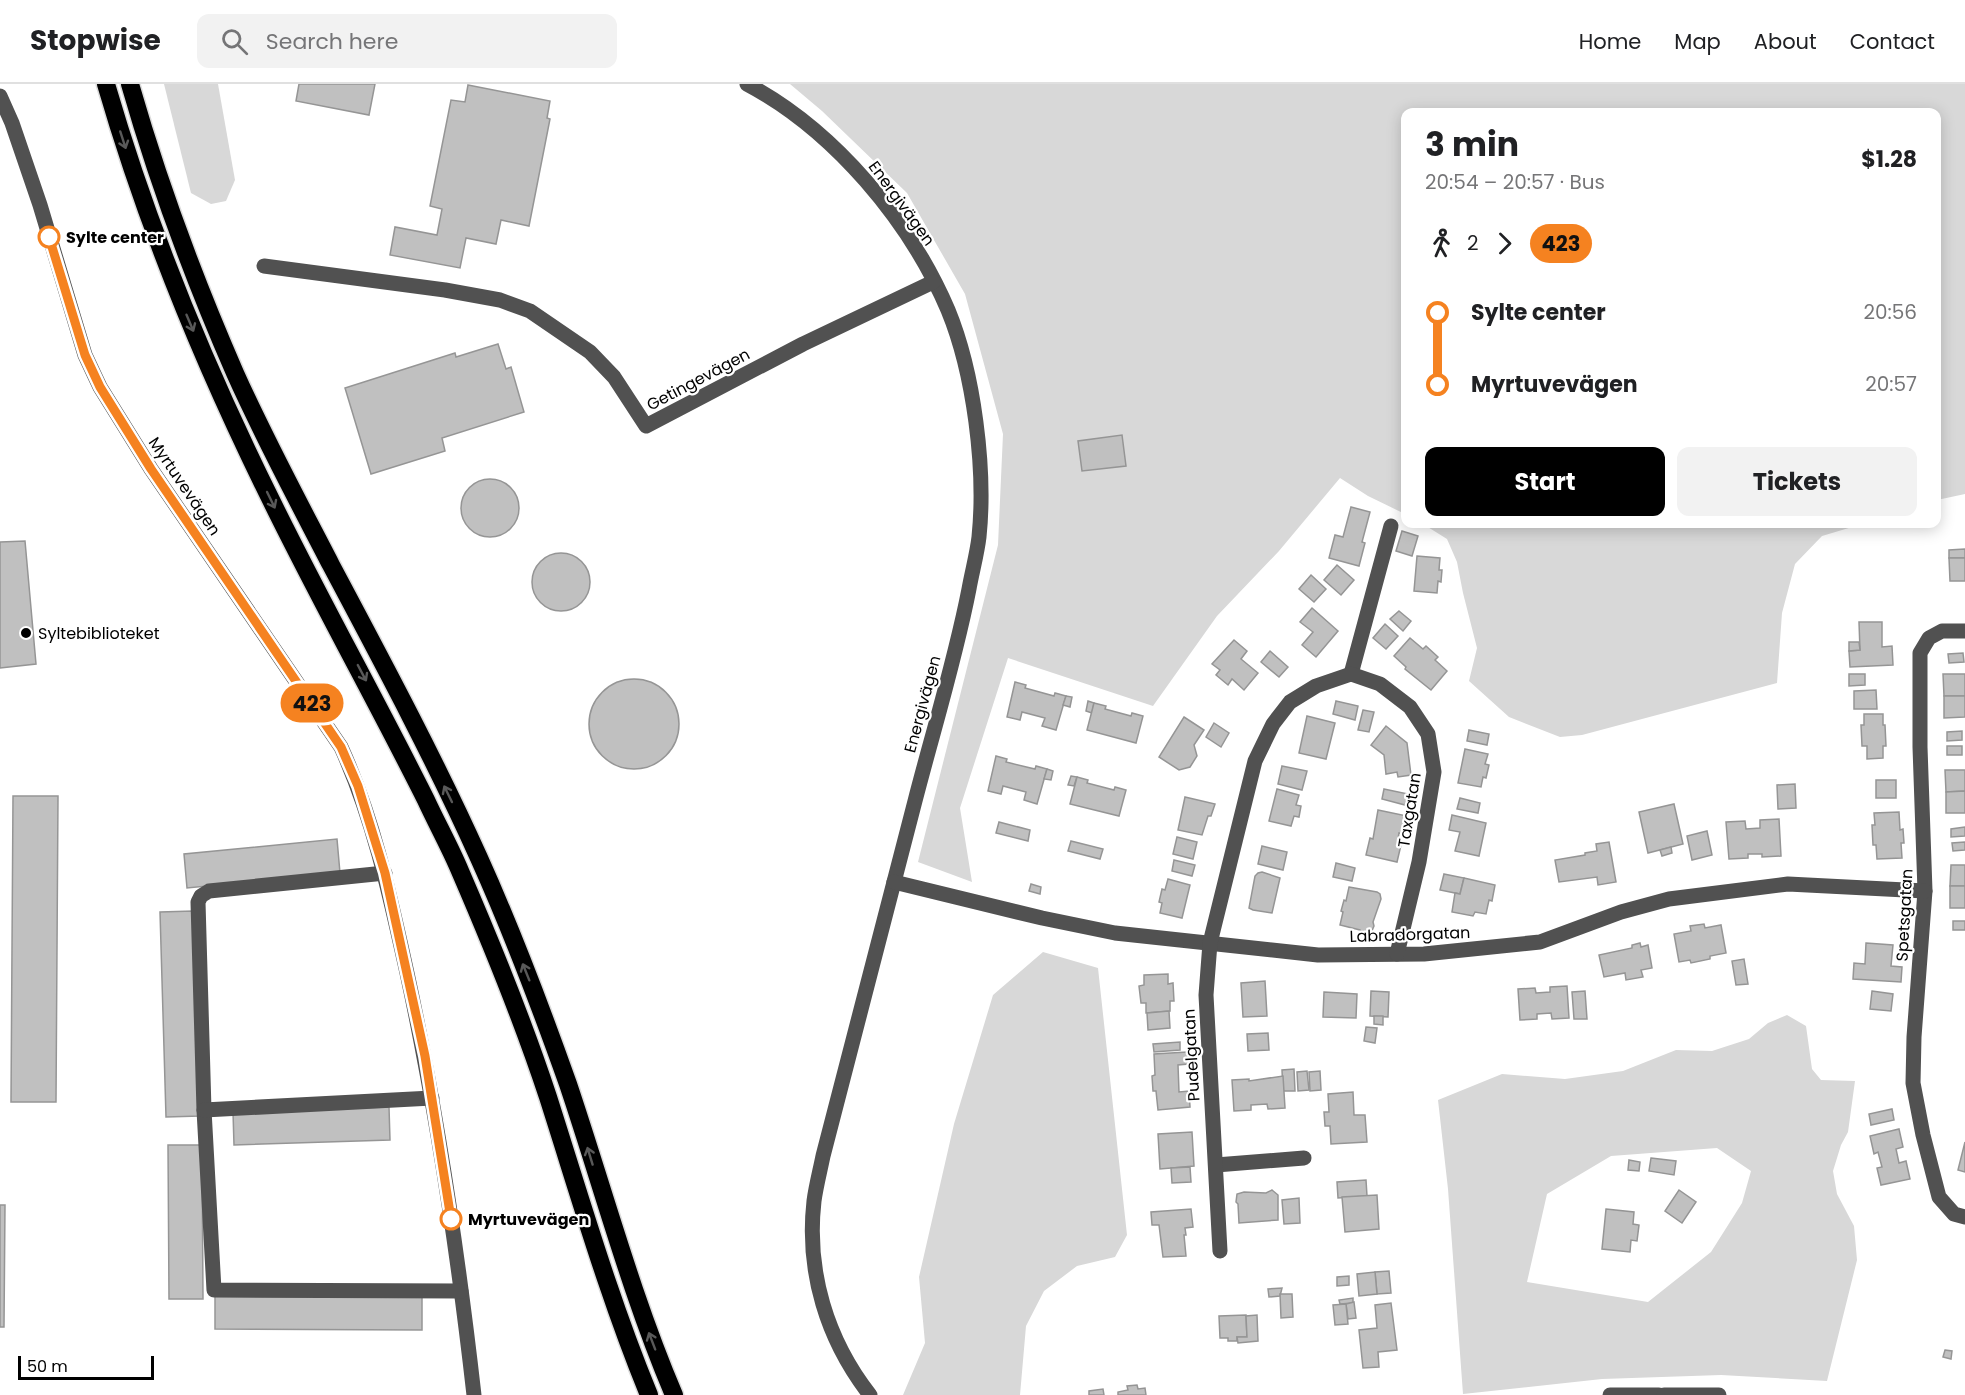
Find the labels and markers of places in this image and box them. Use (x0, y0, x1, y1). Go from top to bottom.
marker: Sylte center (38, 226, 60, 248)
place label: Sylte center (66, 226, 164, 249)
place label: Syltebiblioteket (38, 622, 160, 645)
marker: Syltebiblioteket (19, 626, 33, 640)
marker: Myrtuvevägen (440, 1208, 462, 1230)
place label: Myrtuvevägen (468, 1208, 589, 1231)

